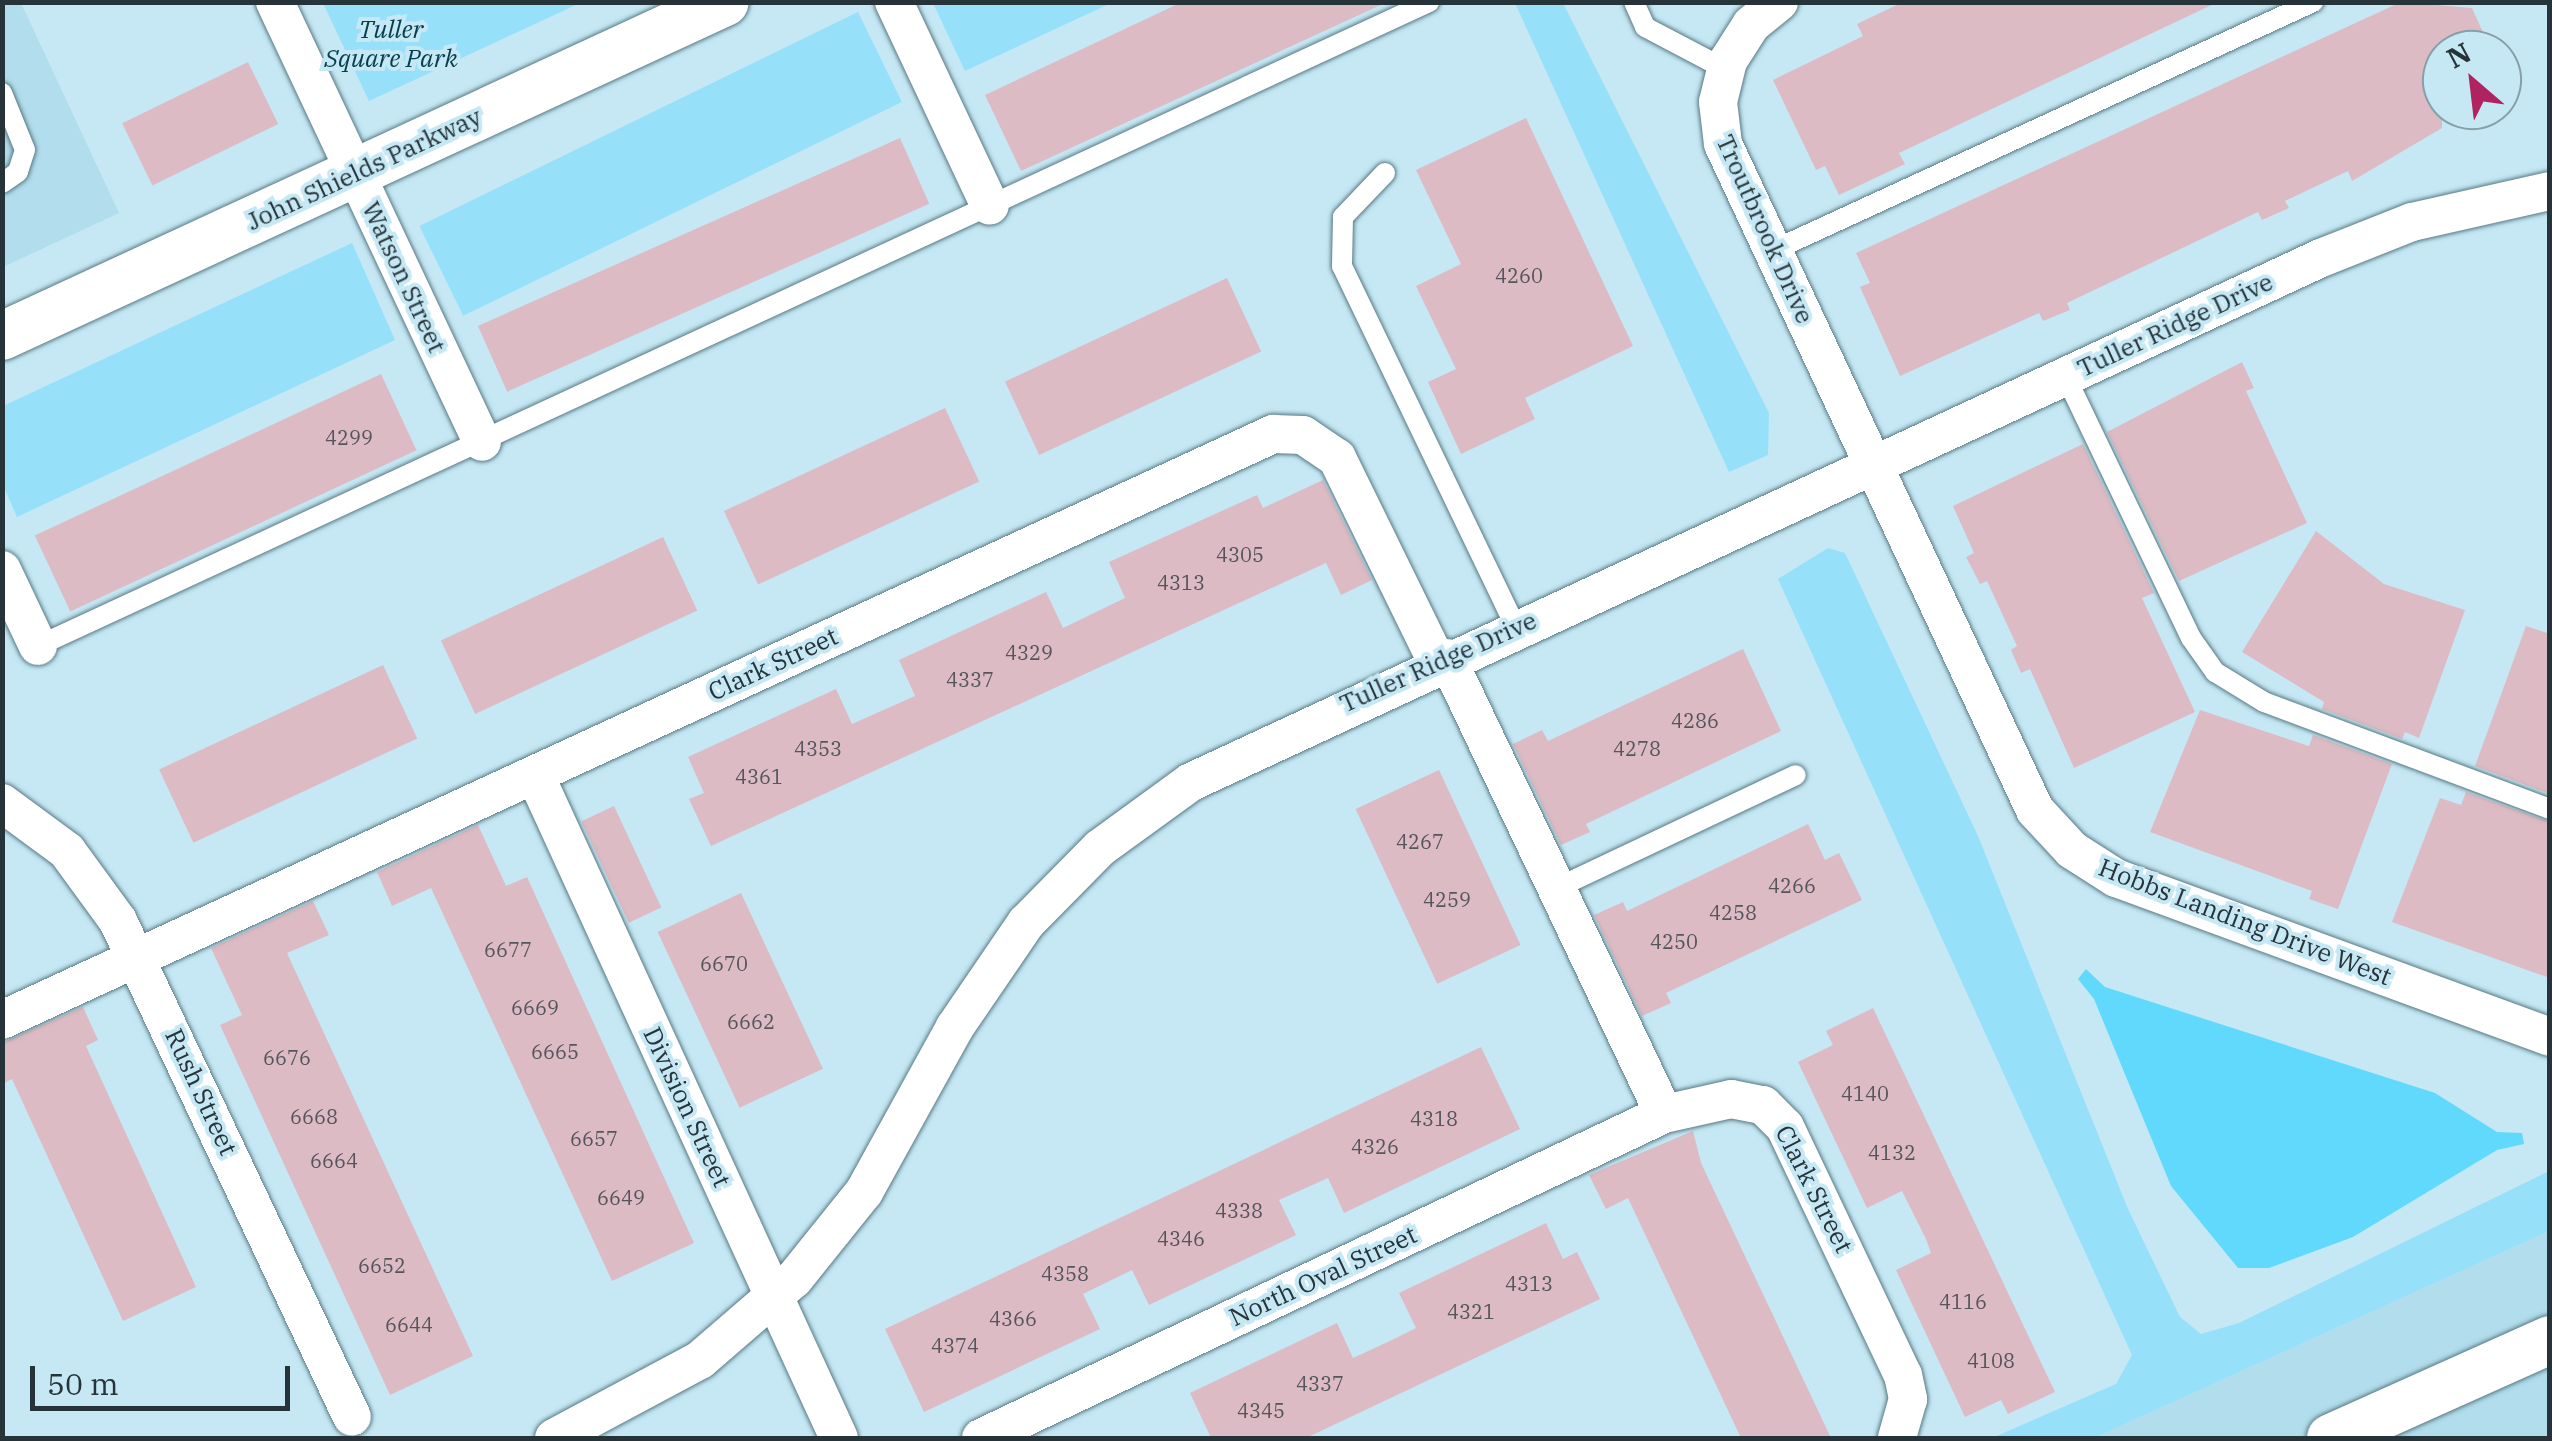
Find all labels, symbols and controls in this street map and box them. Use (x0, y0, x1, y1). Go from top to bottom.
park label: Tuller Square Park (324, 15, 458, 74)
north arrow (2422, 30, 2522, 130)
text: N (2440, 33, 2477, 76)
street label: John Shields Parkway (242, 101, 486, 237)
street label: Troutbrook Drive (1710, 130, 1820, 328)
street label: Watson Street (356, 197, 452, 357)
house number: 4260 (1495, 263, 1543, 287)
street label: Tuller Ridge Drive (2073, 267, 2277, 383)
house number: 4299 (325, 425, 373, 449)
house number: 4305 (1216, 542, 1264, 566)
house number: 4313 (1157, 570, 1205, 594)
street label: Tuller Ridge Drive (1335, 605, 1541, 719)
street label: Clark Street (704, 621, 842, 707)
house number: 4329 (1005, 640, 1053, 664)
house number: 4337 (946, 667, 994, 691)
house number: 4286 (1671, 708, 1719, 732)
house number: 4353 (794, 736, 842, 760)
house number: 4278 (1613, 736, 1661, 760)
house number: 4361 (735, 764, 783, 788)
house number: 4267 (1396, 829, 1444, 853)
street label: Hobbs Landing Drive West (2095, 852, 2395, 992)
house number: 4266 (1768, 873, 1816, 897)
house number: 4259 (1423, 887, 1471, 911)
house number: 4258 (1709, 900, 1757, 924)
house number: 4250 (1650, 929, 1698, 953)
house number: 6677 (484, 937, 532, 961)
house number: 6670 (700, 951, 748, 975)
house number: 6669 (511, 995, 559, 1019)
house number: 6662 (727, 1009, 775, 1033)
street label: Division Street (637, 1022, 737, 1192)
street label: Rush Street (159, 1024, 243, 1160)
house number: 6665 (531, 1039, 579, 1063)
house number: 6676 (263, 1045, 311, 1069)
house number: 4140 (1841, 1081, 1889, 1105)
house number: 6668 (290, 1104, 338, 1128)
house number: 4318 (1410, 1106, 1458, 1130)
street label: Clark Street (1769, 1120, 1859, 1258)
house number: 6657 (570, 1126, 618, 1150)
house number: 4326 (1351, 1134, 1399, 1158)
house number: 4132 (1868, 1140, 1916, 1164)
house number: 6664 (310, 1148, 358, 1172)
house number: 6649 (597, 1185, 645, 1209)
house number: 4338 (1215, 1198, 1263, 1222)
street label: North Oval Street (1225, 1219, 1421, 1333)
house number: 4346 (1157, 1226, 1205, 1250)
house number: 6652 (358, 1253, 406, 1277)
house number: 4358 (1041, 1261, 1089, 1285)
house number: 4313 (1505, 1271, 1553, 1295)
house number: 4116 (1939, 1289, 1987, 1313)
house number: 4321 (1447, 1299, 1495, 1323)
house number: 4366 (989, 1306, 1037, 1330)
house number: 6644 (385, 1312, 433, 1336)
house number: 4374 (931, 1333, 979, 1357)
scale bar (35, 1346, 295, 1408)
house number: 4108 (1967, 1348, 2015, 1372)
text: 50 m (47, 1364, 119, 1403)
house number: 4337 (1296, 1371, 1344, 1395)
house number: 4345 (1237, 1398, 1285, 1422)

